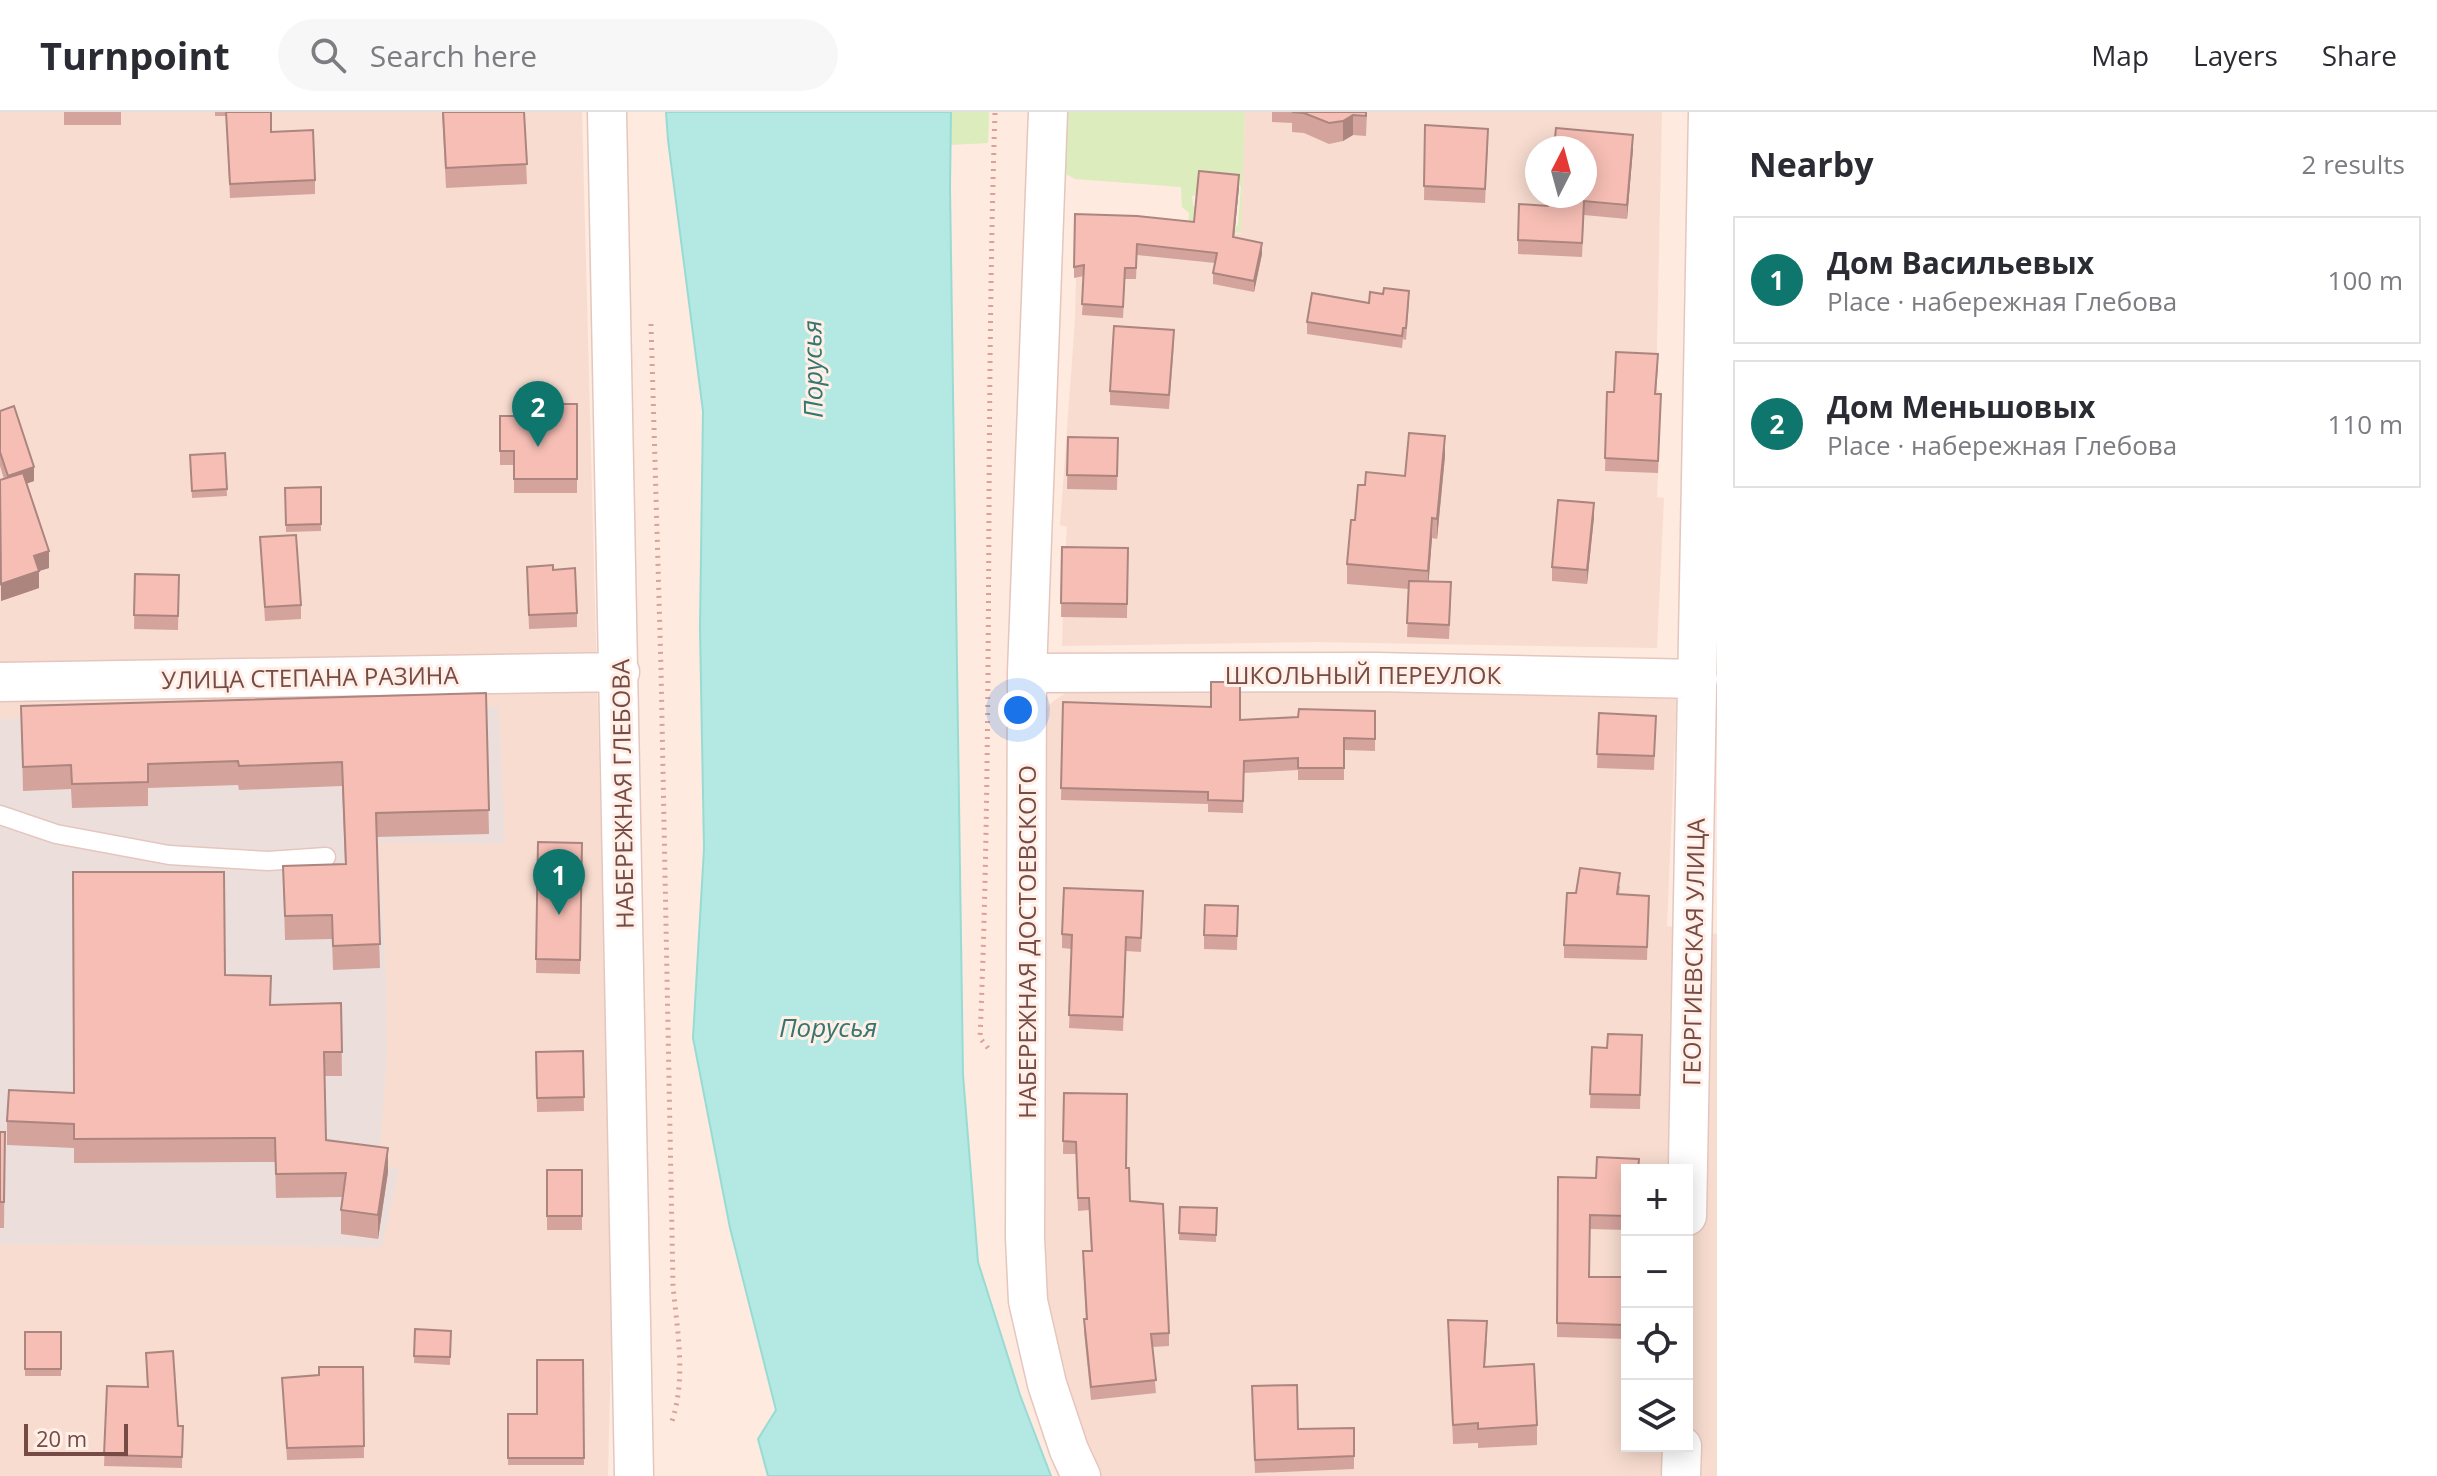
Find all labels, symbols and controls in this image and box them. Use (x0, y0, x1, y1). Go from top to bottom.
search box (278, 19, 838, 91)
text: Turnpoint (40, 29, 230, 81)
icon: search (306, 33, 350, 77)
text: Search here (370, 35, 537, 76)
text: Map (2091, 36, 2149, 74)
text: Layers (2193, 36, 2278, 74)
text: Share (2322, 36, 2397, 74)
north arrow (1525, 136, 1597, 208)
text: Nearby (1749, 141, 1874, 187)
text: 2 results (2302, 146, 2405, 182)
text: Дом Васильевых (1827, 242, 2094, 283)
text: 1 (1770, 262, 1784, 298)
text: 100 m (2328, 262, 2403, 298)
text: Place · набережная Глебова (1827, 283, 2177, 319)
water label: Порусья (793, 320, 831, 418)
pin: 2 (512, 381, 564, 447)
text: Дом Меньшовых (1827, 386, 2095, 427)
text: 2 (1770, 406, 1784, 442)
text: 110 m (2328, 406, 2403, 442)
text: Place · набережная Глебова (1827, 427, 2177, 463)
street label: УЛИЦА СТЕПАНА РАЗИНА (161, 658, 460, 696)
street label: НАБЕРЕЖНАЯ ГЛЕБОВА (603, 658, 641, 929)
street label: ШКОЛЬНЫЙ ПЕРЕУЛОК (1225, 658, 1501, 691)
your location (998, 690, 1038, 730)
street label: НАБЕРЕЖНАЯ ДОСТОЕВСКОГО (1010, 765, 1043, 1119)
street label: ГЕОРГИЕВСКАЯ УЛИЦА (1674, 817, 1712, 1086)
pin: 1 (533, 849, 585, 915)
water label: Порусья (779, 1009, 877, 1045)
map controls (1621, 1164, 1693, 1452)
button: + (1621, 1164, 1693, 1236)
button: − (1621, 1236, 1693, 1308)
button: locate (1621, 1308, 1693, 1380)
button: layers (1621, 1380, 1693, 1452)
scale bar (24, 1420, 128, 1456)
text: 20 m (36, 1423, 87, 1453)

